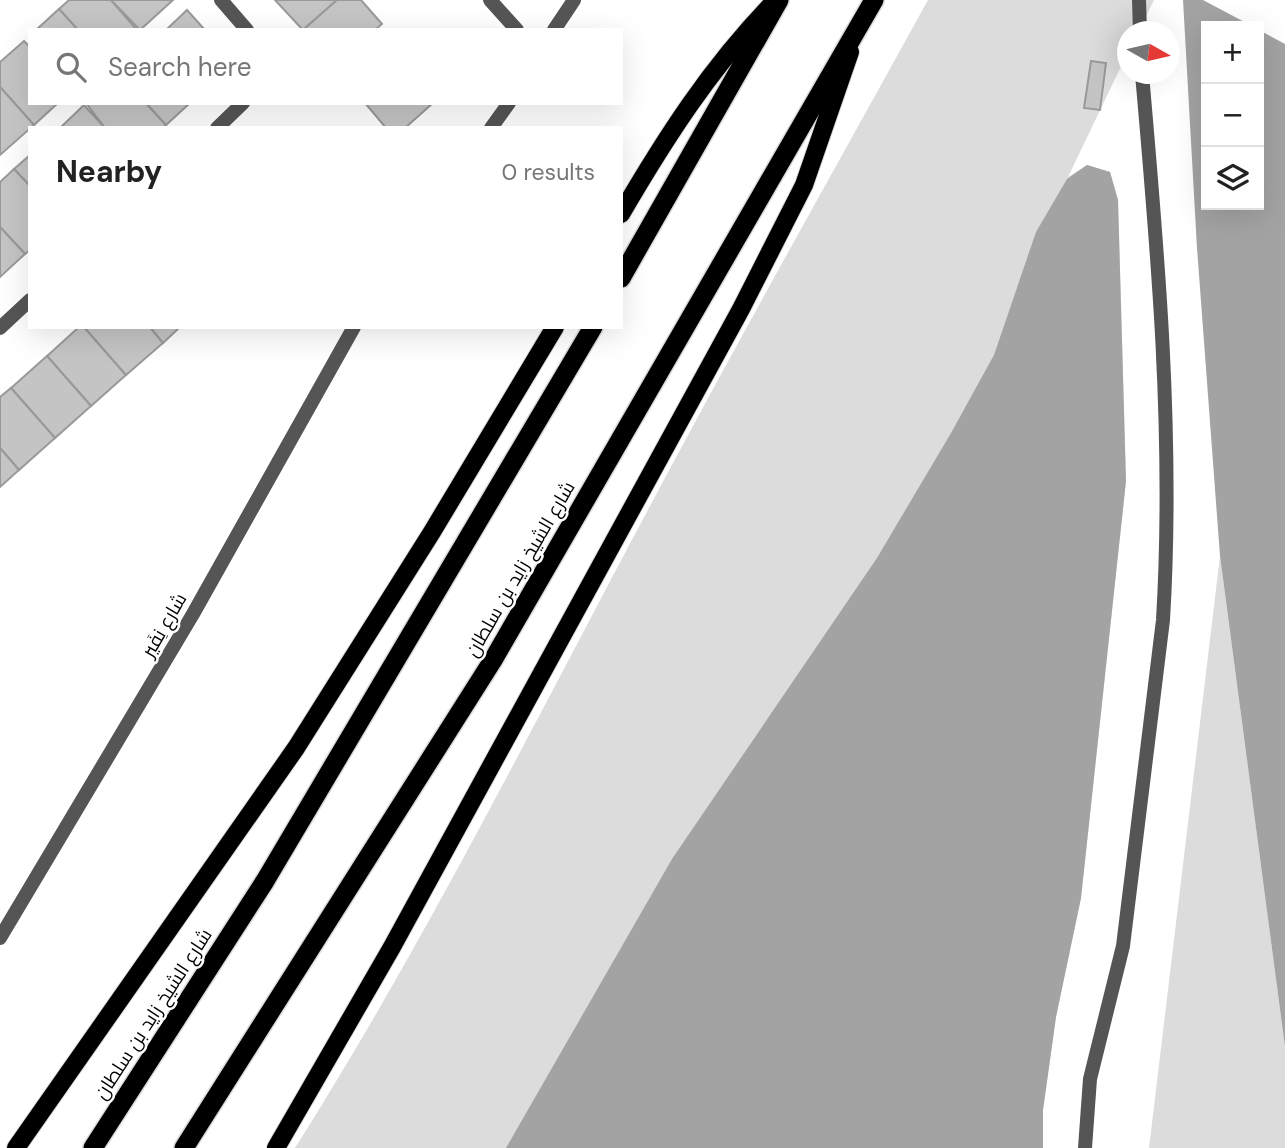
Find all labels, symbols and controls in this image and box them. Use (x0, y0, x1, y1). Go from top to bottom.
north arrow (1117, 21, 1180, 84)
map controls (1201, 21, 1264, 210)
button: + (1201, 21, 1264, 84)
search box (28, 28, 623, 105)
icon: search (52, 48, 90, 86)
text: Search here (108, 50, 251, 84)
button: − (1201, 84, 1264, 147)
button: layers (1201, 147, 1264, 210)
text: Nearby (56, 152, 162, 191)
text: 0 results (502, 157, 595, 187)
street label: شارع الشيخ زايد بن سلطان (459, 477, 581, 662)
street label: شارع نِفَير (135, 588, 193, 663)
street label: شارع الشيخ زايد بن سلطان (88, 924, 219, 1105)

